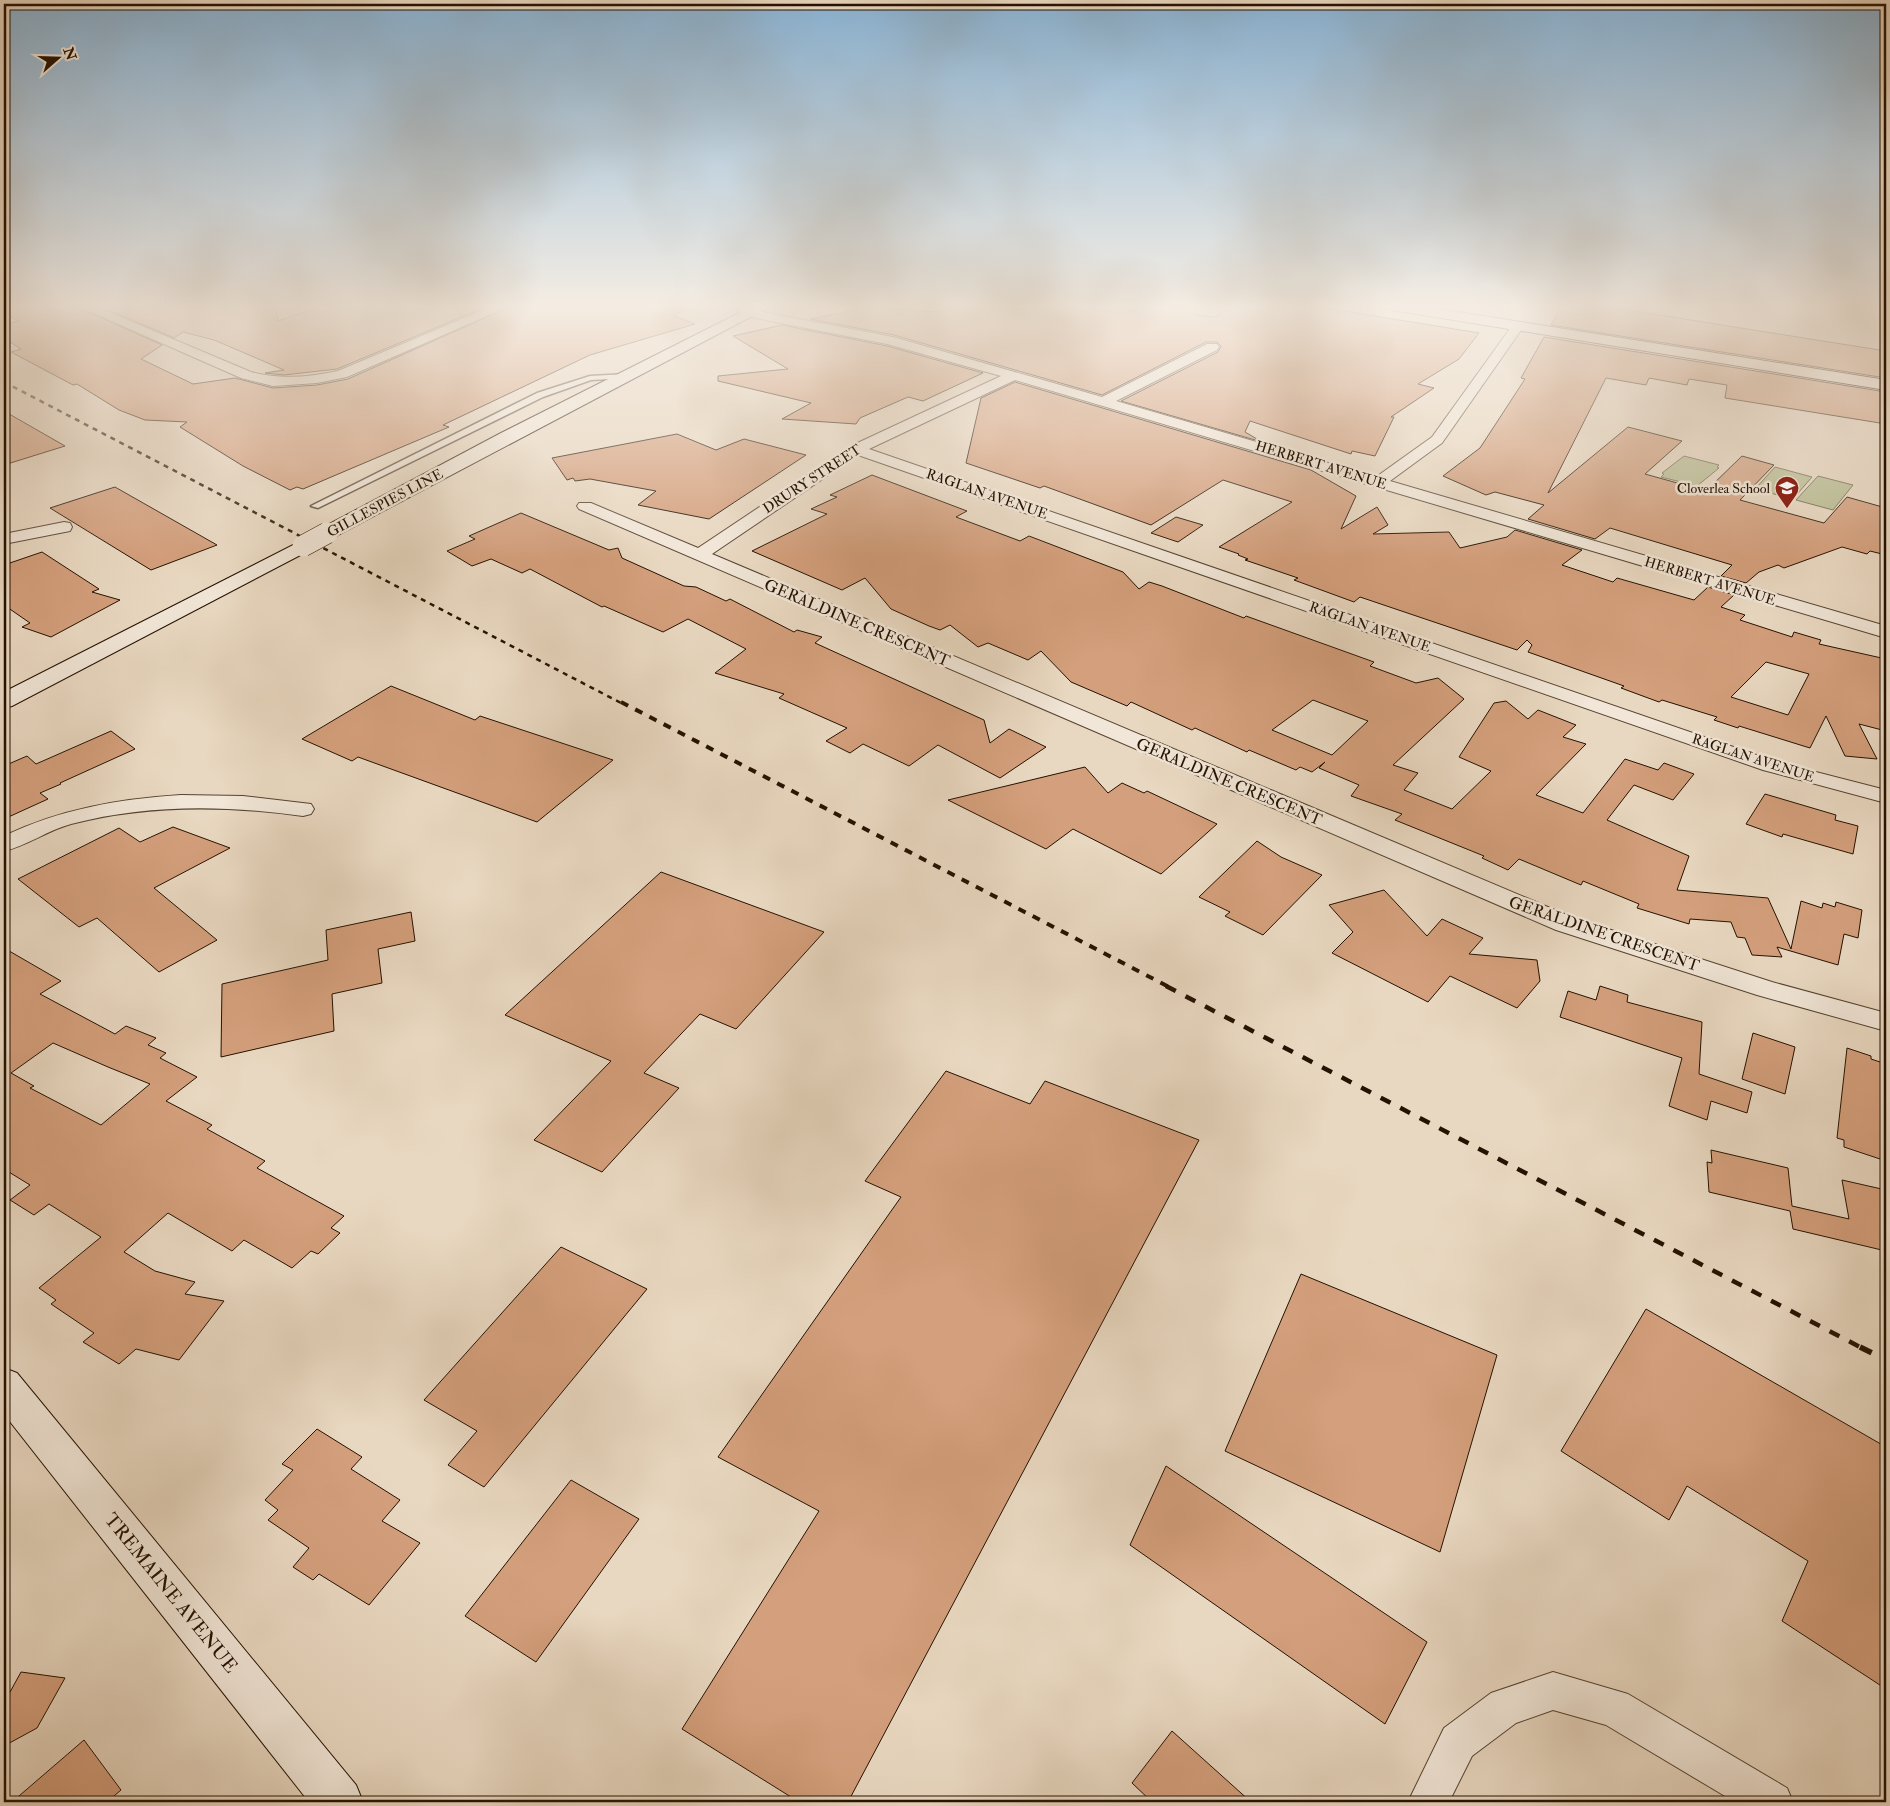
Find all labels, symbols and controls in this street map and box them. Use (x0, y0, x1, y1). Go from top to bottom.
north arrow (32, 32, 82, 82)
text: N (59, 44, 80, 63)
street label: HERBERT AVENUE (1253, 437, 1389, 493)
street label: DRURY STREET (760, 441, 865, 517)
street label: GILLESPIES LINE (324, 465, 446, 541)
street label: RAGLAN AVENUE (924, 465, 1050, 523)
school or university icon: Cloverlea School (1774, 475, 1800, 509)
place label: Cloverlea School (1677, 480, 1770, 497)
street label: HERBERT AVENUE (1642, 553, 1778, 609)
street label: GERALDINE CRESCENT (761, 575, 953, 671)
street label: RAGLAN AVENUE (1307, 598, 1433, 656)
street label: RAGLAN AVENUE (1690, 730, 1816, 786)
street label: GERALDINE CRESCENT (1133, 734, 1325, 830)
street label: GERALDINE CRESCENT (1506, 892, 1702, 976)
street label: TREMAINE AVENUE (99, 1508, 243, 1678)

